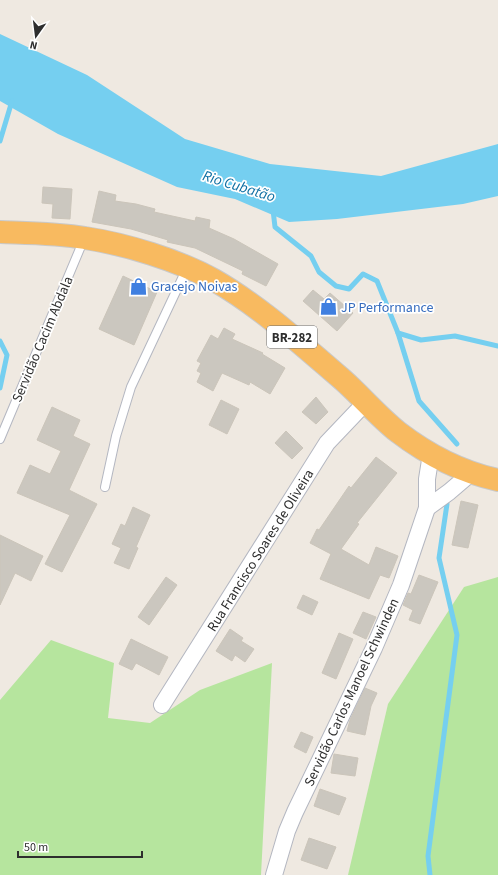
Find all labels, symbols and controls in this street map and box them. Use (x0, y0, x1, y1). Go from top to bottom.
north arrow (16, 16, 56, 56)
text: N (28, 37, 39, 53)
water label: Rio Cubatão (200, 165, 278, 208)
street label: Servidão Cacim Abdala (7, 273, 78, 405)
shop icon: Gracejo Noivas (128, 276, 148, 296)
place label: Gracejo Noivas (151, 277, 238, 297)
shop icon: JP Performance (318, 297, 338, 317)
place label: JP Performance (341, 298, 434, 318)
road number: BR-282 (267, 326, 317, 348)
street label: Rua Francisco Soares de Oliveira (203, 466, 319, 636)
street label: Servidão Carlos Manoel Schwinden (299, 595, 404, 790)
scale bar (18, 833, 142, 859)
text: 50 m (24, 839, 48, 856)

